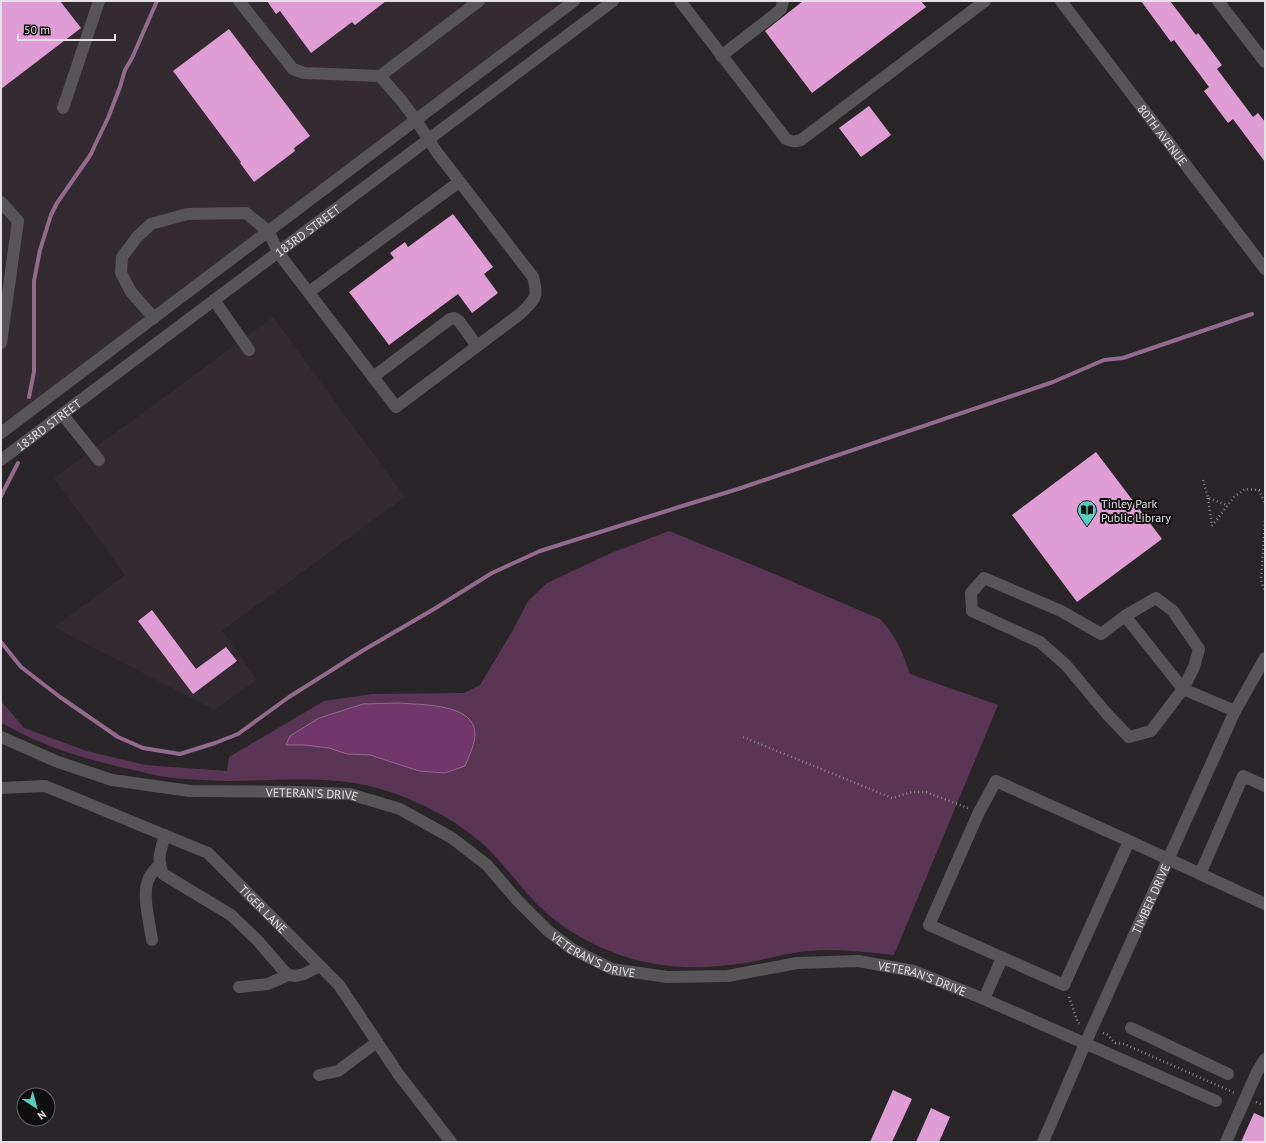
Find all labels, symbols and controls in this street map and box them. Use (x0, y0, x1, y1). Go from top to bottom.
scale bar (18, 16, 115, 42)
text: 50 m (24, 22, 50, 37)
street label: 80TH AVENUE (1135, 101, 1191, 168)
street label: 183RD STREET (272, 201, 343, 259)
street label: 183RD STREET (13, 395, 84, 454)
place label: Tinley Park Public Library (1101, 496, 1171, 525)
library icon: Tinley Park Public Library (1076, 499, 1098, 527)
street label: VETERAN'S DRIVE (265, 784, 360, 804)
street label: TIMBER DRIVE (1128, 861, 1173, 936)
street label: TIGER LANE (236, 882, 291, 936)
street label: VETERAN'S DRIVE (548, 928, 636, 980)
street label: VETERAN'S DRIVE (876, 957, 969, 999)
north arrow (16, 1087, 56, 1127)
text: N (35, 1107, 49, 1123)

